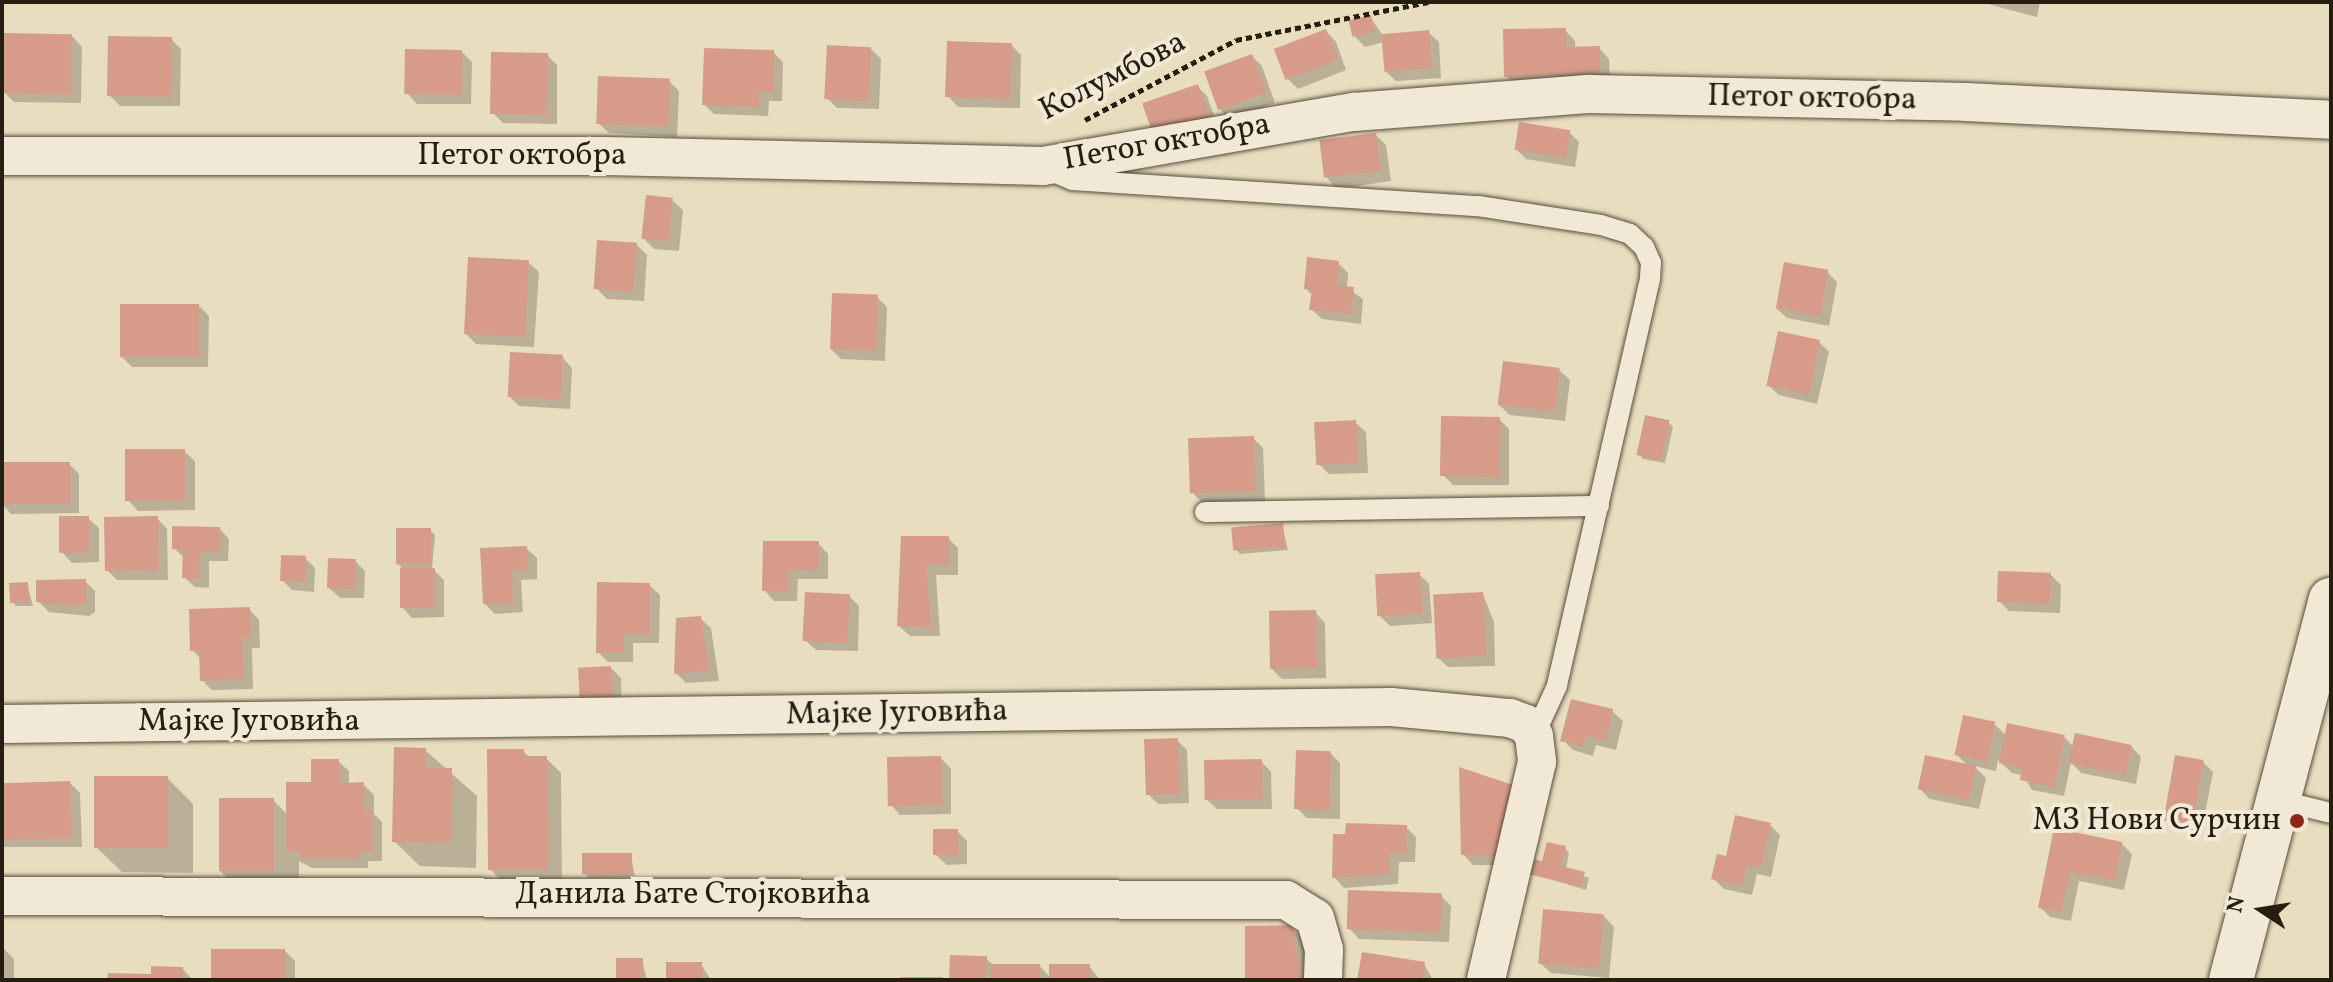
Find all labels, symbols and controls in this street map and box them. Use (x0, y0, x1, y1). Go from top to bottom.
street label: Колумбова (1033, 24, 1193, 130)
street label: Петог октобра (1706, 78, 1918, 120)
street label: Петог октобра (1060, 106, 1274, 180)
street label: Петог октобра (417, 137, 627, 175)
street label: Мајке Југовића (786, 693, 1008, 735)
street label: Мајке Југовића (138, 703, 360, 741)
place label: МЗ Нови Сурчин (2033, 802, 2281, 840)
marker: МЗ Нови Сурчин (2288, 812, 2306, 830)
north arrow (2221, 870, 2301, 950)
street label: Данила Бате Стојковића (515, 876, 871, 914)
text: N (2220, 894, 2254, 916)

